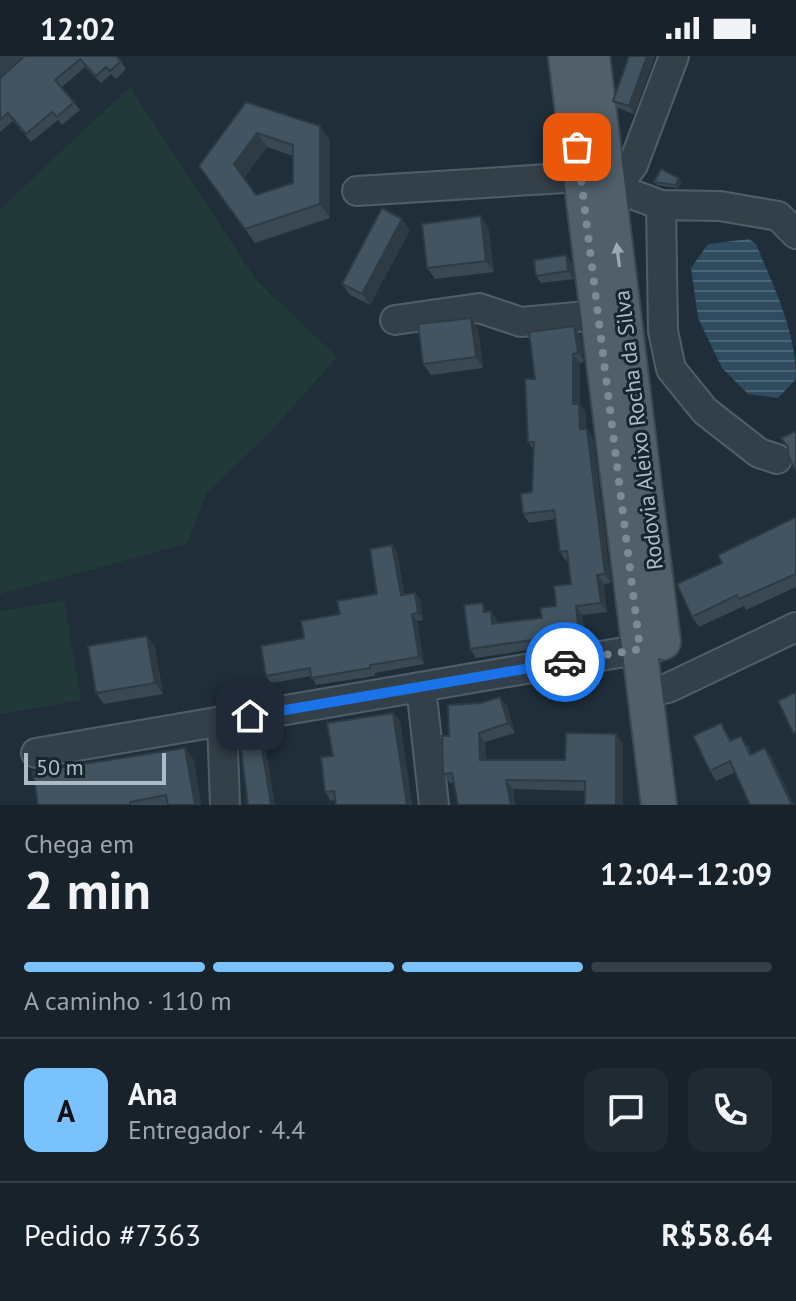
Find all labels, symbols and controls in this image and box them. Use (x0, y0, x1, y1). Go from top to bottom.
text: 12:02 (40, 9, 116, 48)
pin (543, 113, 611, 181)
icon: bag (555, 125, 599, 169)
one-way arrow (611, 242, 624, 267)
street label: Rodovia Aleixo Rocha da Silva (607, 289, 669, 571)
courier (525, 622, 605, 702)
icon: car (543, 640, 587, 684)
pin (216, 682, 284, 750)
icon: home (228, 694, 272, 738)
scale bar (24, 749, 166, 785)
text: 50 m (36, 753, 84, 781)
text: Chega em (24, 827, 134, 860)
text: 12:04–12:09 (600, 854, 772, 893)
text: 2 min (24, 856, 151, 923)
text: A caminho · 110 m (24, 984, 232, 1017)
button: chat (584, 1068, 668, 1152)
button: phone (688, 1068, 772, 1152)
text: Ana (128, 1074, 177, 1113)
text: A (57, 1091, 75, 1130)
text: Entregador · 4.4 (128, 1113, 305, 1146)
text: Pedido #7363 (24, 1215, 201, 1254)
text: R$58.64 (662, 1215, 772, 1254)

